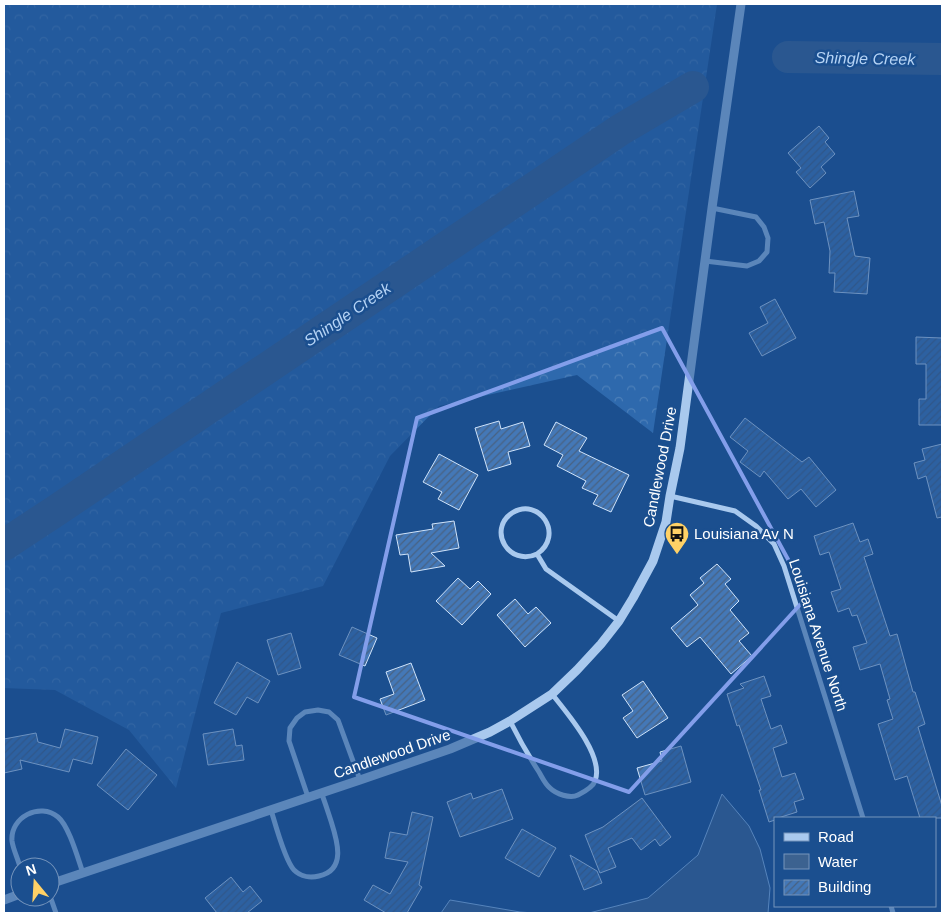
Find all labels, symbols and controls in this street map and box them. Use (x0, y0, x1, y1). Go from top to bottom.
water label: Shingle Creek (815, 49, 916, 68)
water label: Shingle Creek (301, 279, 395, 350)
street label: Candlewood Drive (639, 405, 680, 529)
bus stop icon: Louisiana Av N (664, 521, 690, 555)
place label: Louisiana Av N (694, 525, 794, 542)
street label: Louisiana Avenue North (786, 557, 851, 713)
street label: Candlewood Drive (331, 726, 453, 782)
legend (774, 817, 936, 907)
text: Road (818, 828, 854, 845)
text: Water (818, 853, 857, 870)
north arrow (10, 857, 60, 907)
text: N (24, 860, 38, 879)
text: Building (818, 878, 871, 895)

